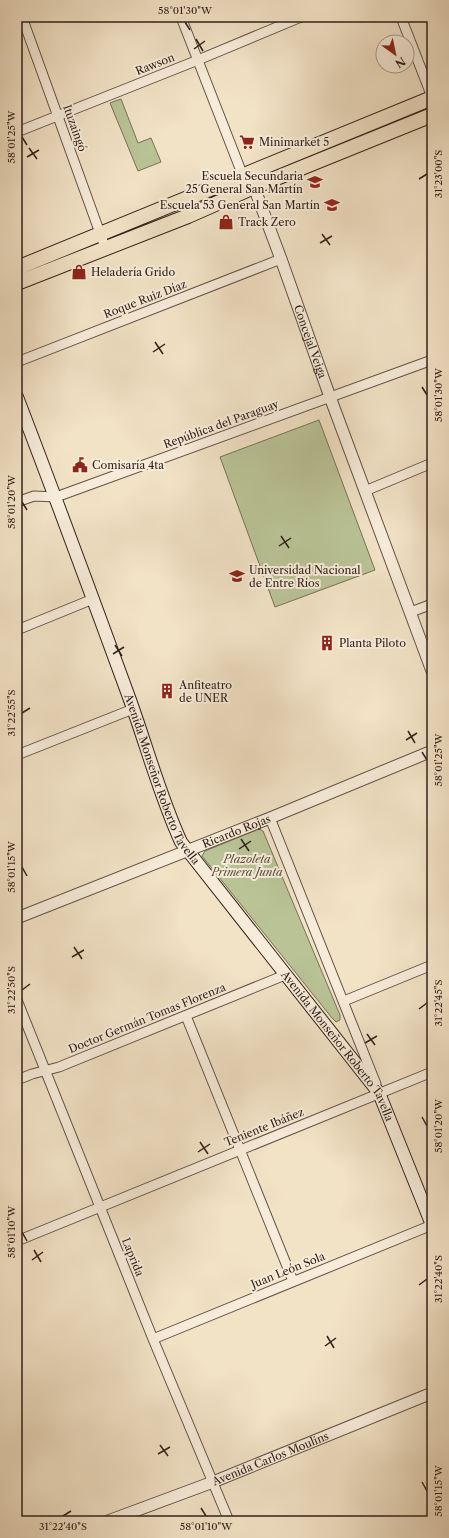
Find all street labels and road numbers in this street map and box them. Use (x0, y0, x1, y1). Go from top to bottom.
street label: Rawson (133, 50, 177, 78)
street label: Ituzaingó (60, 103, 90, 154)
street label: Roque Ruiz Díaz (102, 277, 189, 321)
street label: Concejal Veiga (291, 303, 330, 380)
street label: República del Paraguay (161, 396, 281, 451)
street label: Avenida Monseñor Roberto Tavella (121, 691, 203, 867)
street label: Ricardo Rojas (200, 811, 273, 851)
street label: Avenida Monseñor Roberto Tavella (278, 967, 397, 1123)
street label: Doctor Germán Tomas Florenza (66, 980, 228, 1056)
street label: Teniente Ibáñez (222, 1105, 306, 1149)
street label: Laprida (119, 1236, 147, 1278)
street label: Juan León Sola (247, 1249, 327, 1292)
street label: Avenida Carlos Moulins (209, 1429, 331, 1489)

